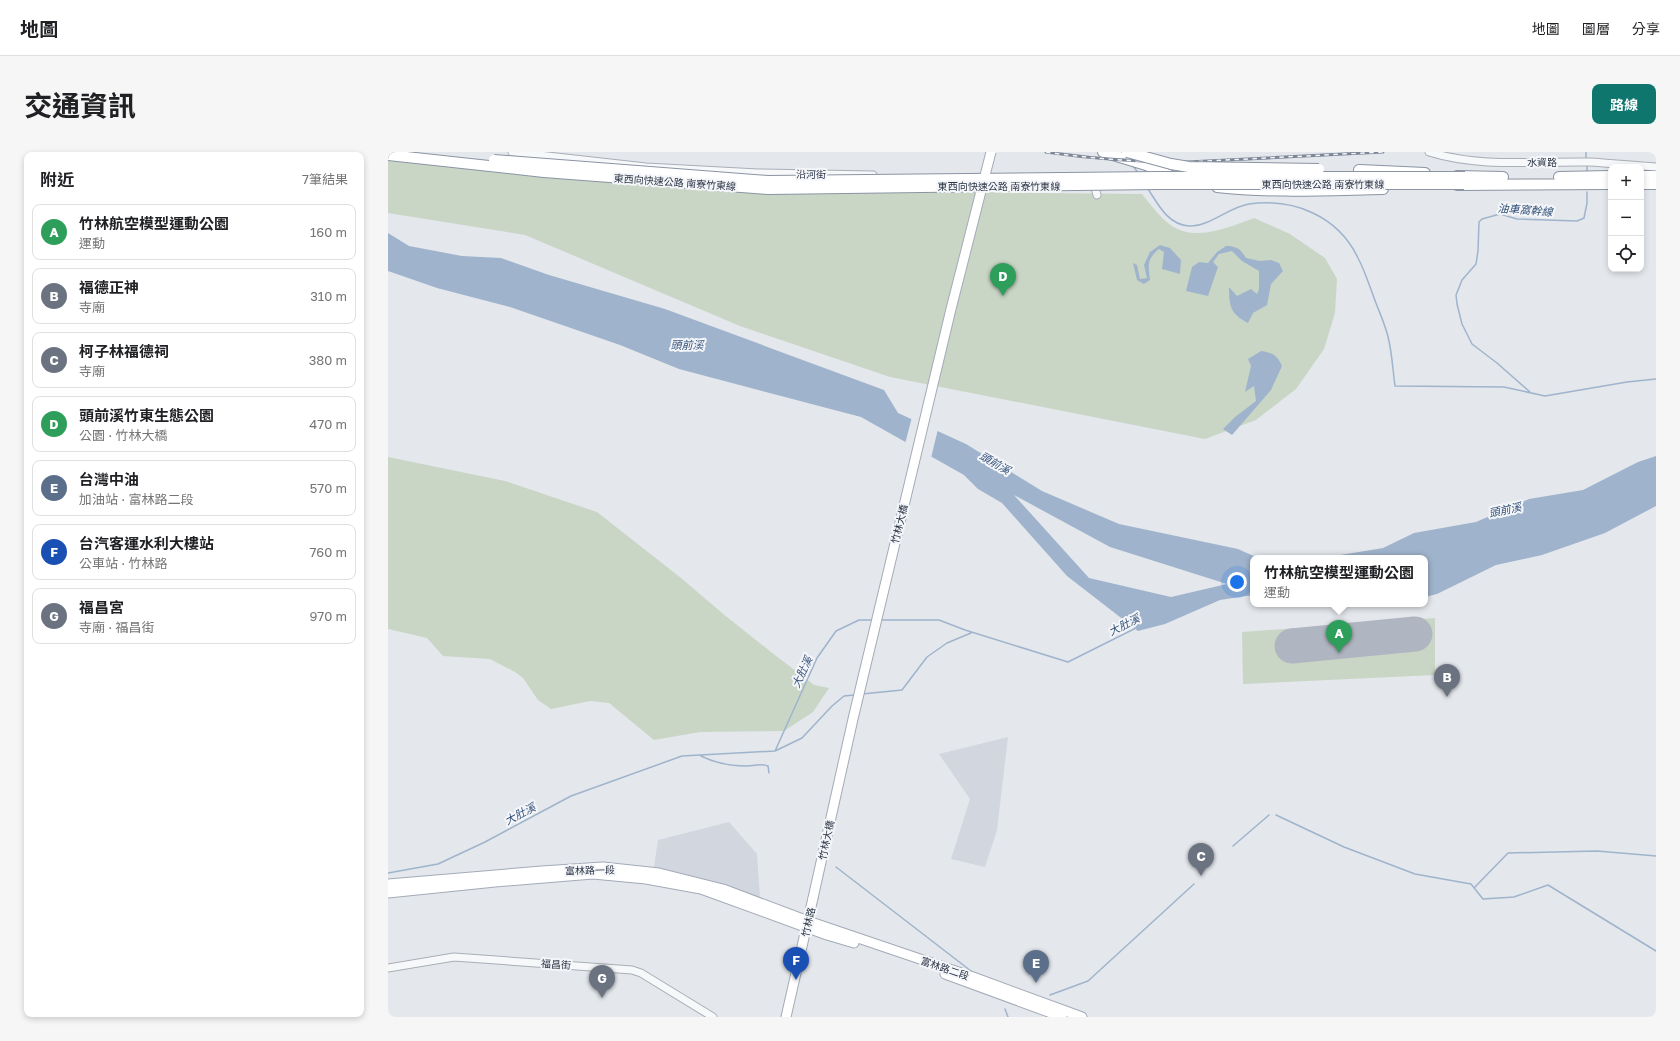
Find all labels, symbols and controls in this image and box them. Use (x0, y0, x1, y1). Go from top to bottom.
text: 地圖 (20, 17, 58, 40)
text: 地圖 (1532, 20, 1560, 37)
text: 圖層 (1582, 20, 1610, 37)
text: 分享 (1632, 20, 1660, 37)
button: 路線 (1592, 84, 1656, 124)
text: 交通資訊 (24, 89, 136, 122)
street label: 水資路 (1527, 156, 1557, 168)
map controls (1608, 164, 1644, 272)
button: + (1608, 164, 1644, 200)
street label: 沿河街 (796, 168, 826, 180)
text: 附近 (40, 169, 74, 190)
text: 7筆結果 (302, 171, 348, 187)
street label: 東西向快速公路 南寮竹東線 (613, 172, 737, 192)
street label: 東西向快速公路 南寮竹東線 (1262, 178, 1384, 190)
street label: 東西向快速公路 南寮竹東線 (938, 180, 1060, 192)
button: − (1608, 200, 1644, 236)
water label: 油車窩幹線 (1497, 201, 1555, 218)
text: 竹林航空模型運動公園 (79, 214, 229, 232)
text: A (49, 224, 59, 240)
text: 160 m (310, 224, 347, 240)
text: 運動 (79, 235, 105, 251)
button: locate (1608, 236, 1644, 272)
pin: D (990, 263, 1016, 296)
text: 福德正神 (79, 278, 139, 296)
text: B (49, 288, 59, 304)
text: 310 m (310, 288, 347, 304)
text: 寺廟 (79, 299, 105, 315)
water label: 頭前溪 (671, 338, 705, 351)
text: 柯子林福德祠 (79, 342, 169, 360)
text: C (49, 352, 59, 368)
text: 380 m (309, 352, 347, 368)
text: 寺廟 (79, 363, 105, 379)
text: 頭前溪竹東生態公園 (79, 406, 214, 424)
text: D (49, 416, 59, 432)
text: 470 m (309, 416, 347, 432)
text: 公園 · 竹林大橋 (79, 427, 167, 443)
water label: 頭前溪 (978, 449, 1015, 477)
text: 台灣中油 (79, 470, 139, 488)
text: E (50, 480, 58, 496)
text: 570 m (310, 480, 347, 496)
text: 加油站 · 富林路二段 (79, 491, 193, 507)
water label: 頭前溪 (1487, 499, 1524, 519)
street label: 竹林大橋 (888, 503, 910, 545)
text: 台汽客運水利大樓站 (79, 534, 214, 552)
text: F (50, 544, 58, 560)
text: 760 m (309, 544, 347, 560)
text: 公車站 · 竹林路 (79, 555, 167, 571)
popup (1250, 555, 1428, 607)
text: 竹林航空模型運動公園 (1264, 563, 1414, 581)
your location (1227, 572, 1247, 592)
text: 運動 (1264, 584, 1290, 600)
text: 福昌宮 (79, 598, 124, 616)
text: G (49, 608, 59, 624)
text: 970 m (309, 608, 347, 624)
water label: 大肚溪 (1106, 610, 1143, 638)
text: 寺廟 · 福昌街 (79, 619, 154, 635)
pin: A (1326, 620, 1352, 653)
water label: 大肚溪 (789, 652, 815, 689)
pin: B (1434, 664, 1460, 697)
water label: 大肚溪 (502, 799, 539, 827)
street label: 竹林大橋 (816, 819, 836, 861)
pin: C (1188, 843, 1214, 876)
street label: 富林路一段 (565, 864, 615, 876)
street label: 竹林路 (799, 906, 817, 938)
pin: F (783, 947, 809, 980)
pin: E (1023, 950, 1049, 983)
street label: 富林路二段 (919, 954, 971, 982)
street label: 福昌街 (541, 957, 571, 971)
pin: G (589, 965, 615, 998)

